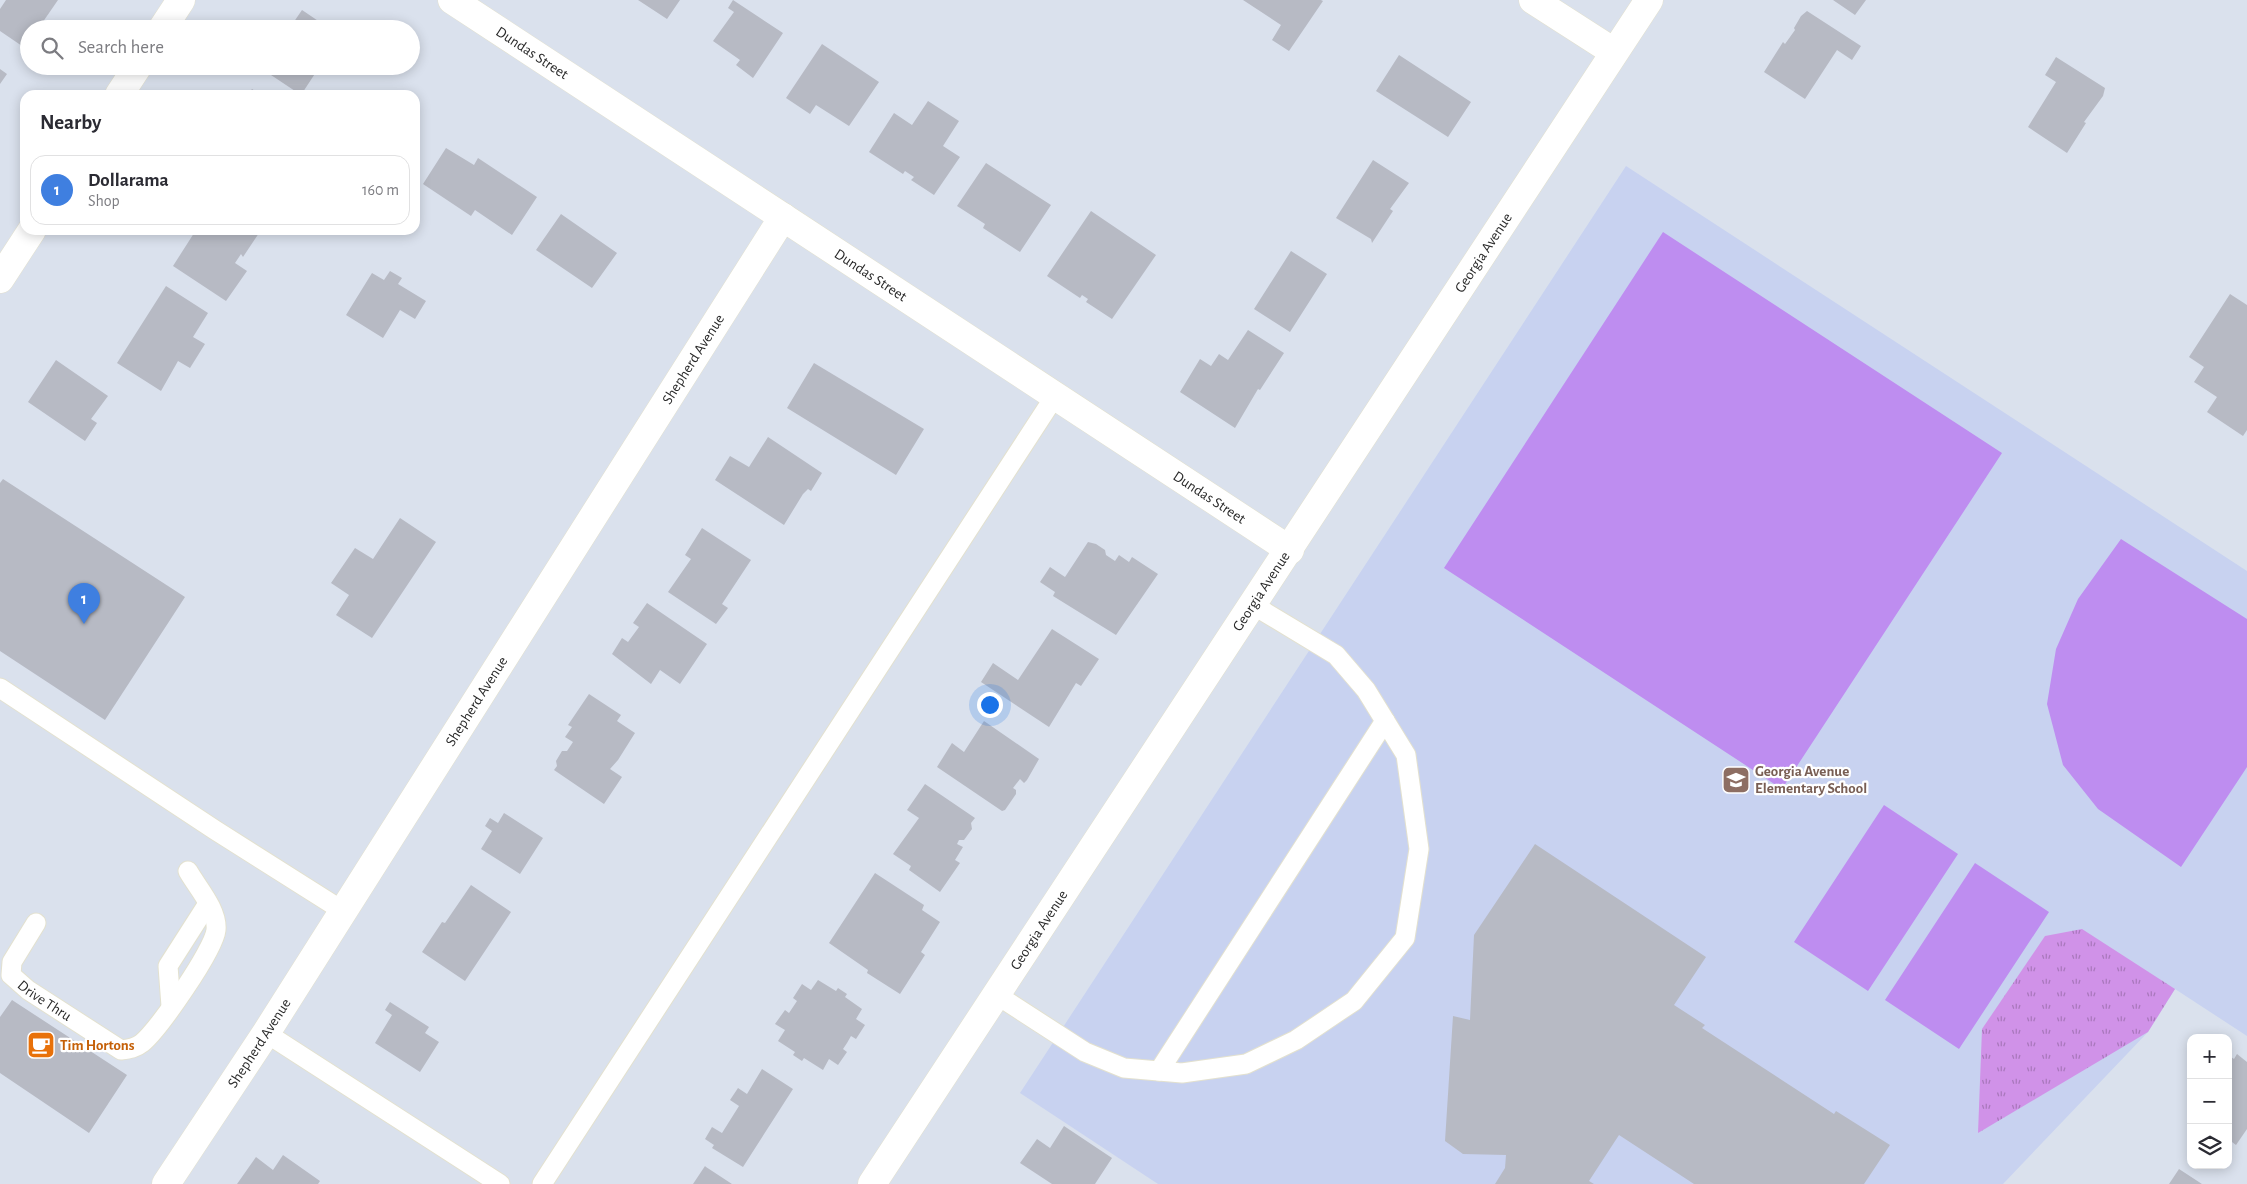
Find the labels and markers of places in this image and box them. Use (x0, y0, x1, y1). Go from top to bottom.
pin: 1 (68, 583, 100, 624)
place label: Georgia Avenue Elementary School (1755, 764, 1867, 796)
school or university icon: Georgia Avenue Elementary School (1721, 765, 1751, 795)
cafe icon: Tim Hortons (26, 1030, 56, 1060)
place label: Tim Hortons (60, 1038, 135, 1053)

